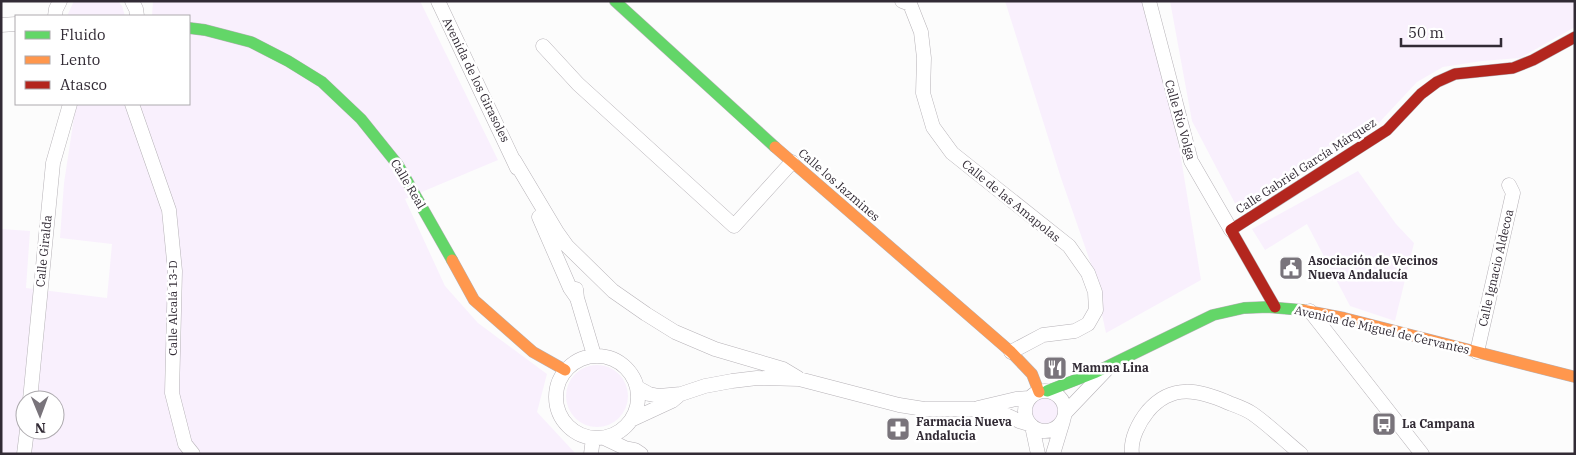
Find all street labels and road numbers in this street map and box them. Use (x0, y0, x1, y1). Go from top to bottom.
street label: Avenida de los Girasoles (440, 15, 513, 145)
street label: Calle Río Volga (1162, 78, 1199, 162)
street label: Calle Gabriel García Márquez (1233, 115, 1379, 217)
street label: Calle los Jazmines (796, 145, 883, 224)
street label: Calle Real (388, 156, 429, 212)
street label: Calle de las Amapolas (959, 156, 1064, 245)
street label: Calle Ignacio Aldecoa (1475, 207, 1516, 328)
street label: Calle Giralda (32, 214, 55, 288)
street label: Calle Alcalá 13-D (165, 260, 180, 356)
street label: Avenida de Miguel de Cervantes (1293, 302, 1471, 357)

